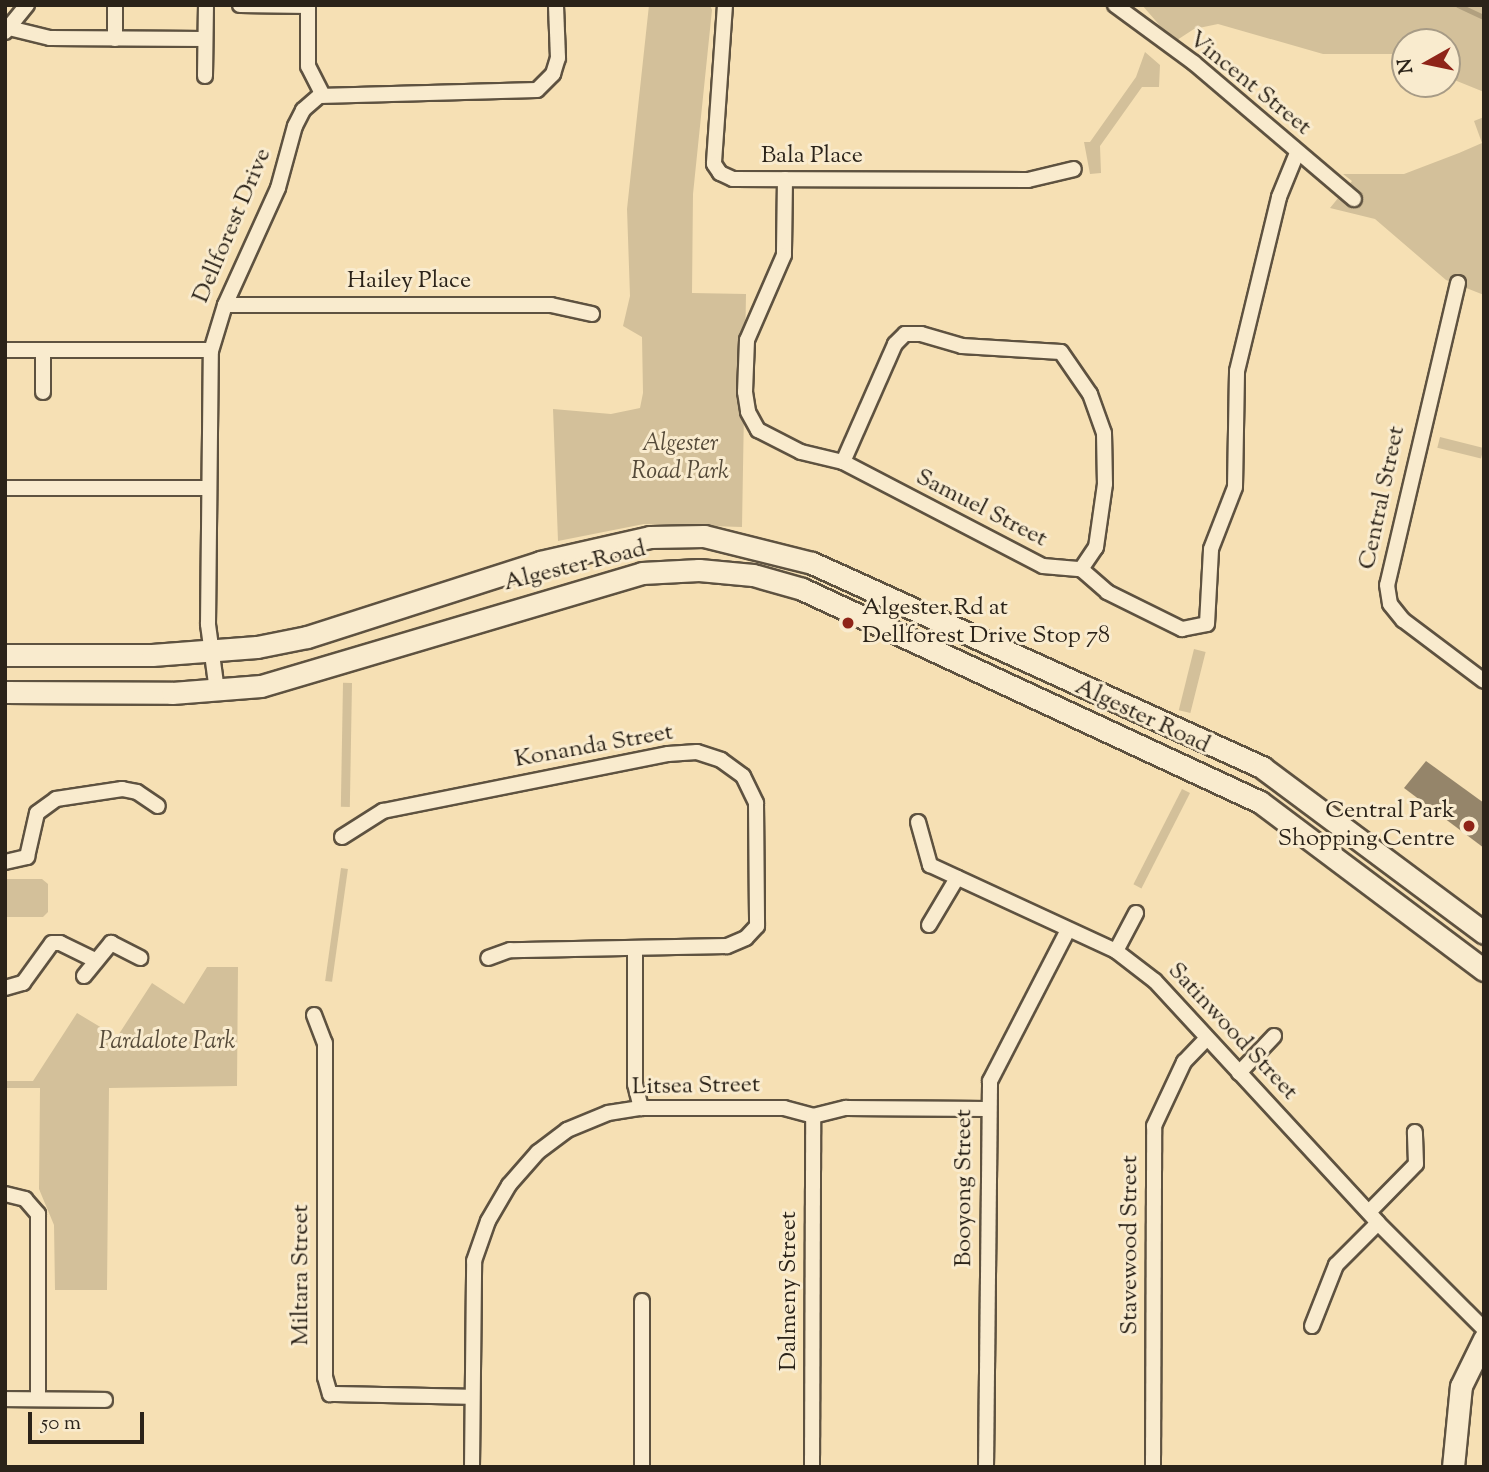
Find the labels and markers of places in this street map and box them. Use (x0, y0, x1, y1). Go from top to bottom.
place label: Algester Rd at Dellforest Drive Stop 78 (862, 595, 1110, 651)
marker: Algester Rd at Dellforest Drive Stop 78 (840, 615, 856, 631)
place label: Central Park Shopping Centre (1278, 798, 1455, 854)
marker: Central Park Shopping Centre (1461, 818, 1477, 834)

